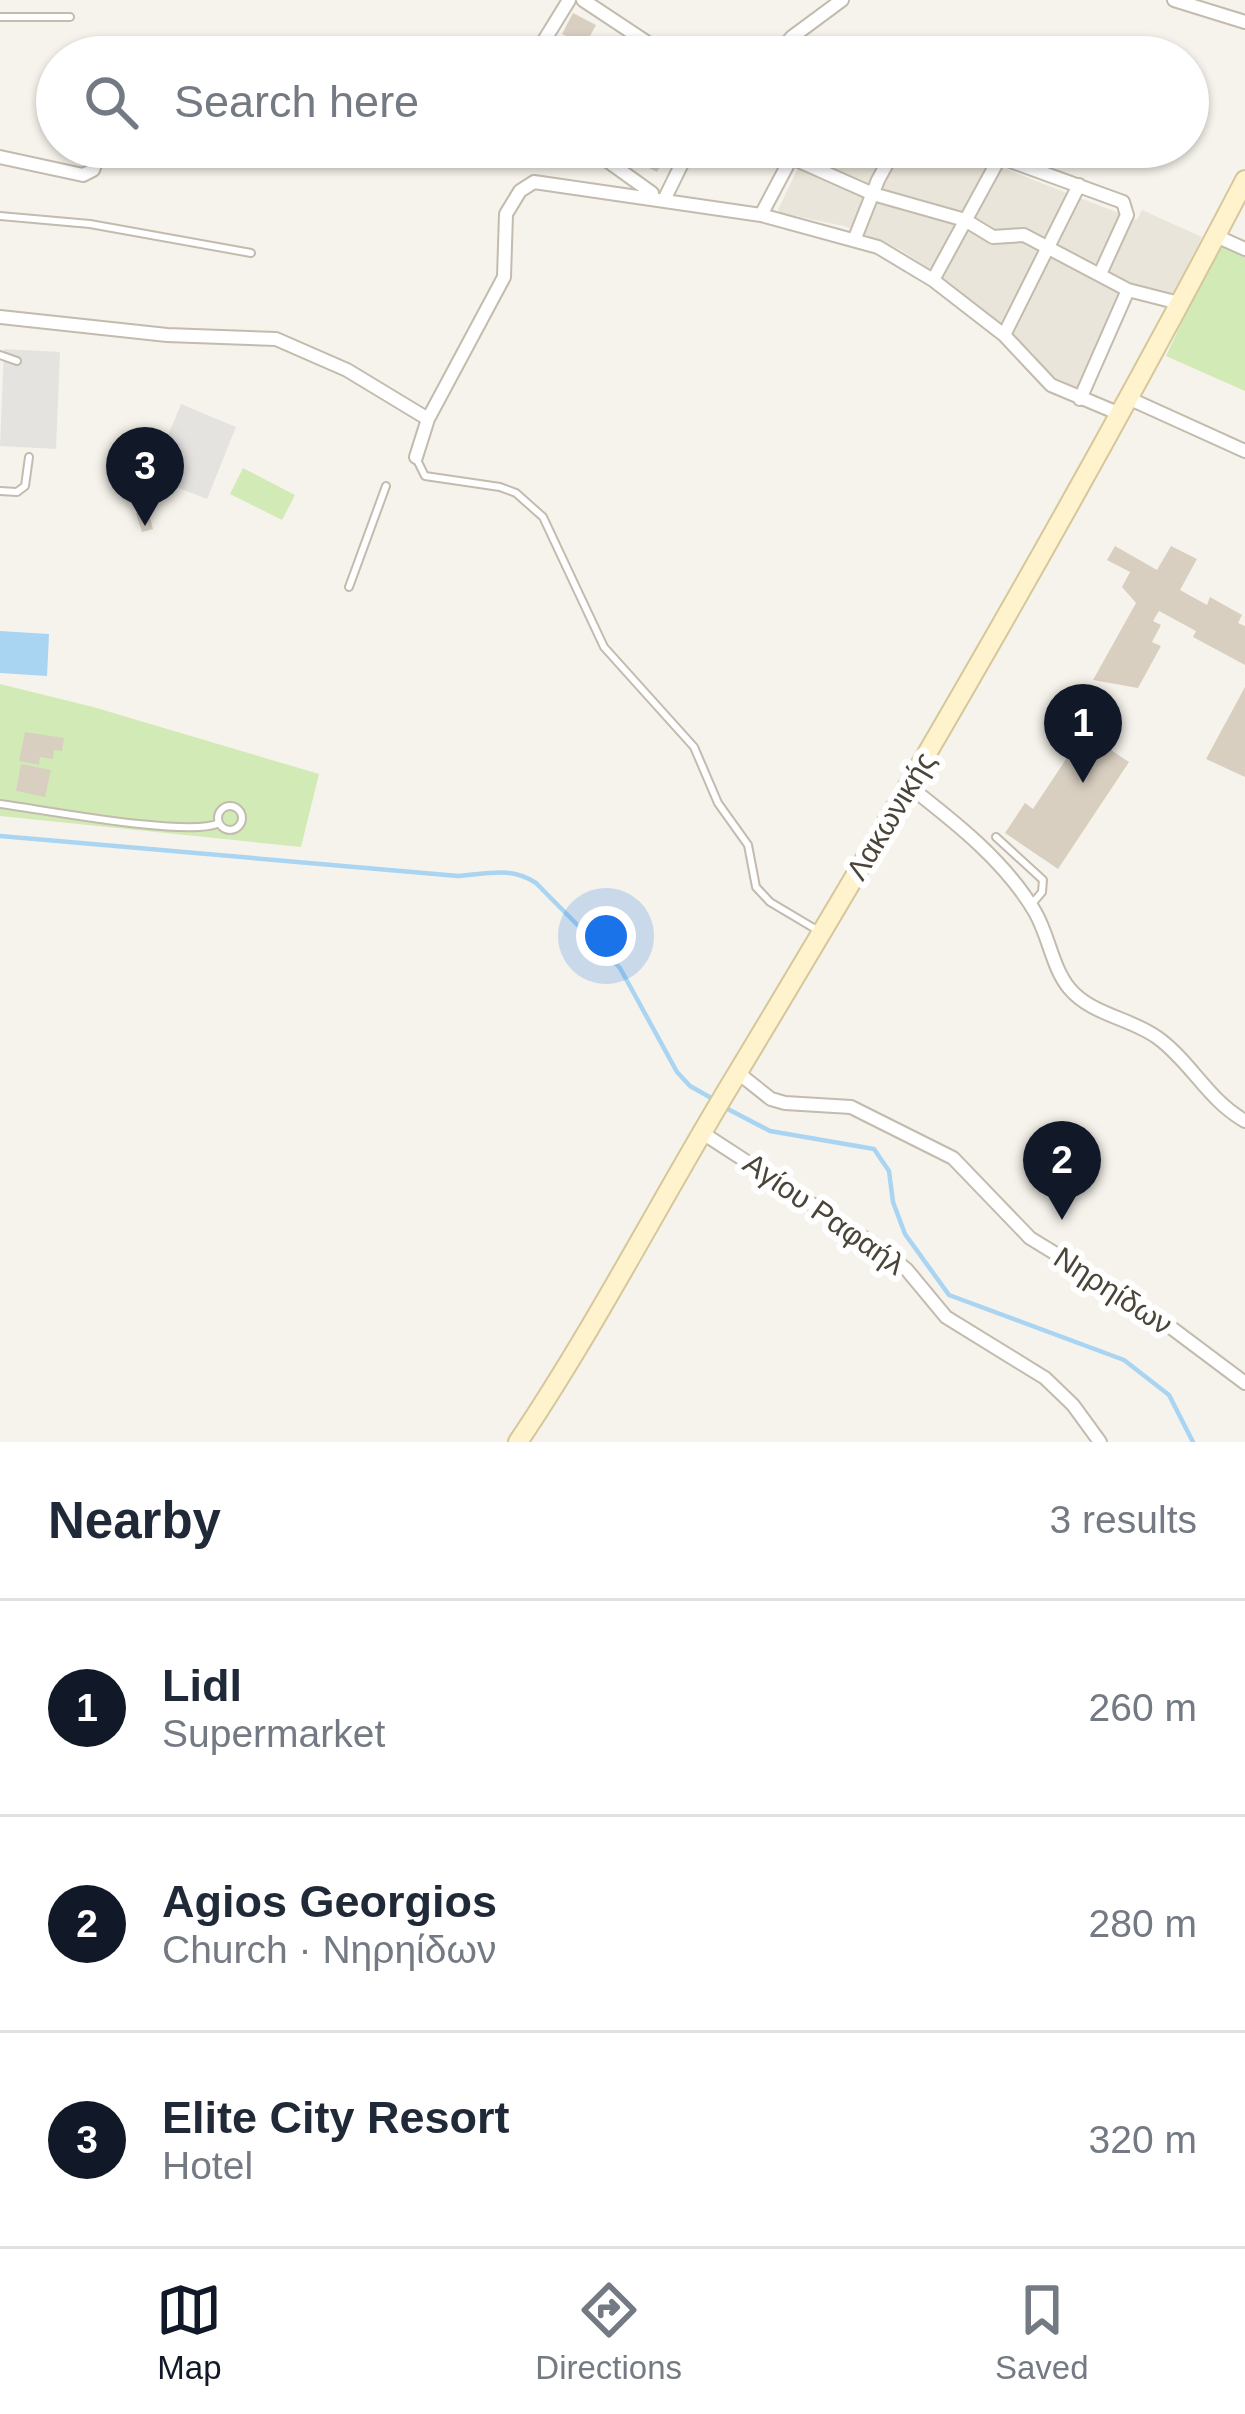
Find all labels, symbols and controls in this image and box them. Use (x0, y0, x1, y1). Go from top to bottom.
search box (36, 36, 1209, 168)
icon: search (78, 69, 144, 135)
text: Search here (174, 76, 419, 127)
pin: 3 (106, 427, 184, 526)
pin: 1 (1044, 684, 1122, 783)
street label: Λακωνικής (840, 746, 942, 886)
your location (576, 906, 636, 966)
pin: 2 (1023, 1121, 1101, 1220)
street label: Αγίου Ραφαήλ (738, 1146, 911, 1281)
street label: Νηρηίδων (1048, 1240, 1178, 1341)
text: Nearby (48, 1492, 221, 1549)
text: 3 results (1050, 1498, 1197, 1541)
text: Lidl (162, 1660, 242, 1711)
text: 1 (76, 1686, 98, 1729)
text: 260 m (1089, 1686, 1197, 1729)
text: Supermarket (162, 1712, 385, 1755)
text: Agios Georgios (162, 1876, 497, 1927)
text: 2 (76, 1902, 98, 1945)
text: 280 m (1089, 1902, 1197, 1945)
text: Church · Νηρηίδων (162, 1928, 496, 1971)
text: Elite City Resort (162, 2092, 510, 2143)
text: 3 (76, 2118, 98, 2161)
text: 320 m (1089, 2118, 1197, 2161)
text: Hotel (162, 2144, 253, 2187)
tab: Map (156, 2277, 222, 2387)
tab: Directions (535, 2277, 682, 2387)
tab: Saved (995, 2277, 1089, 2387)

